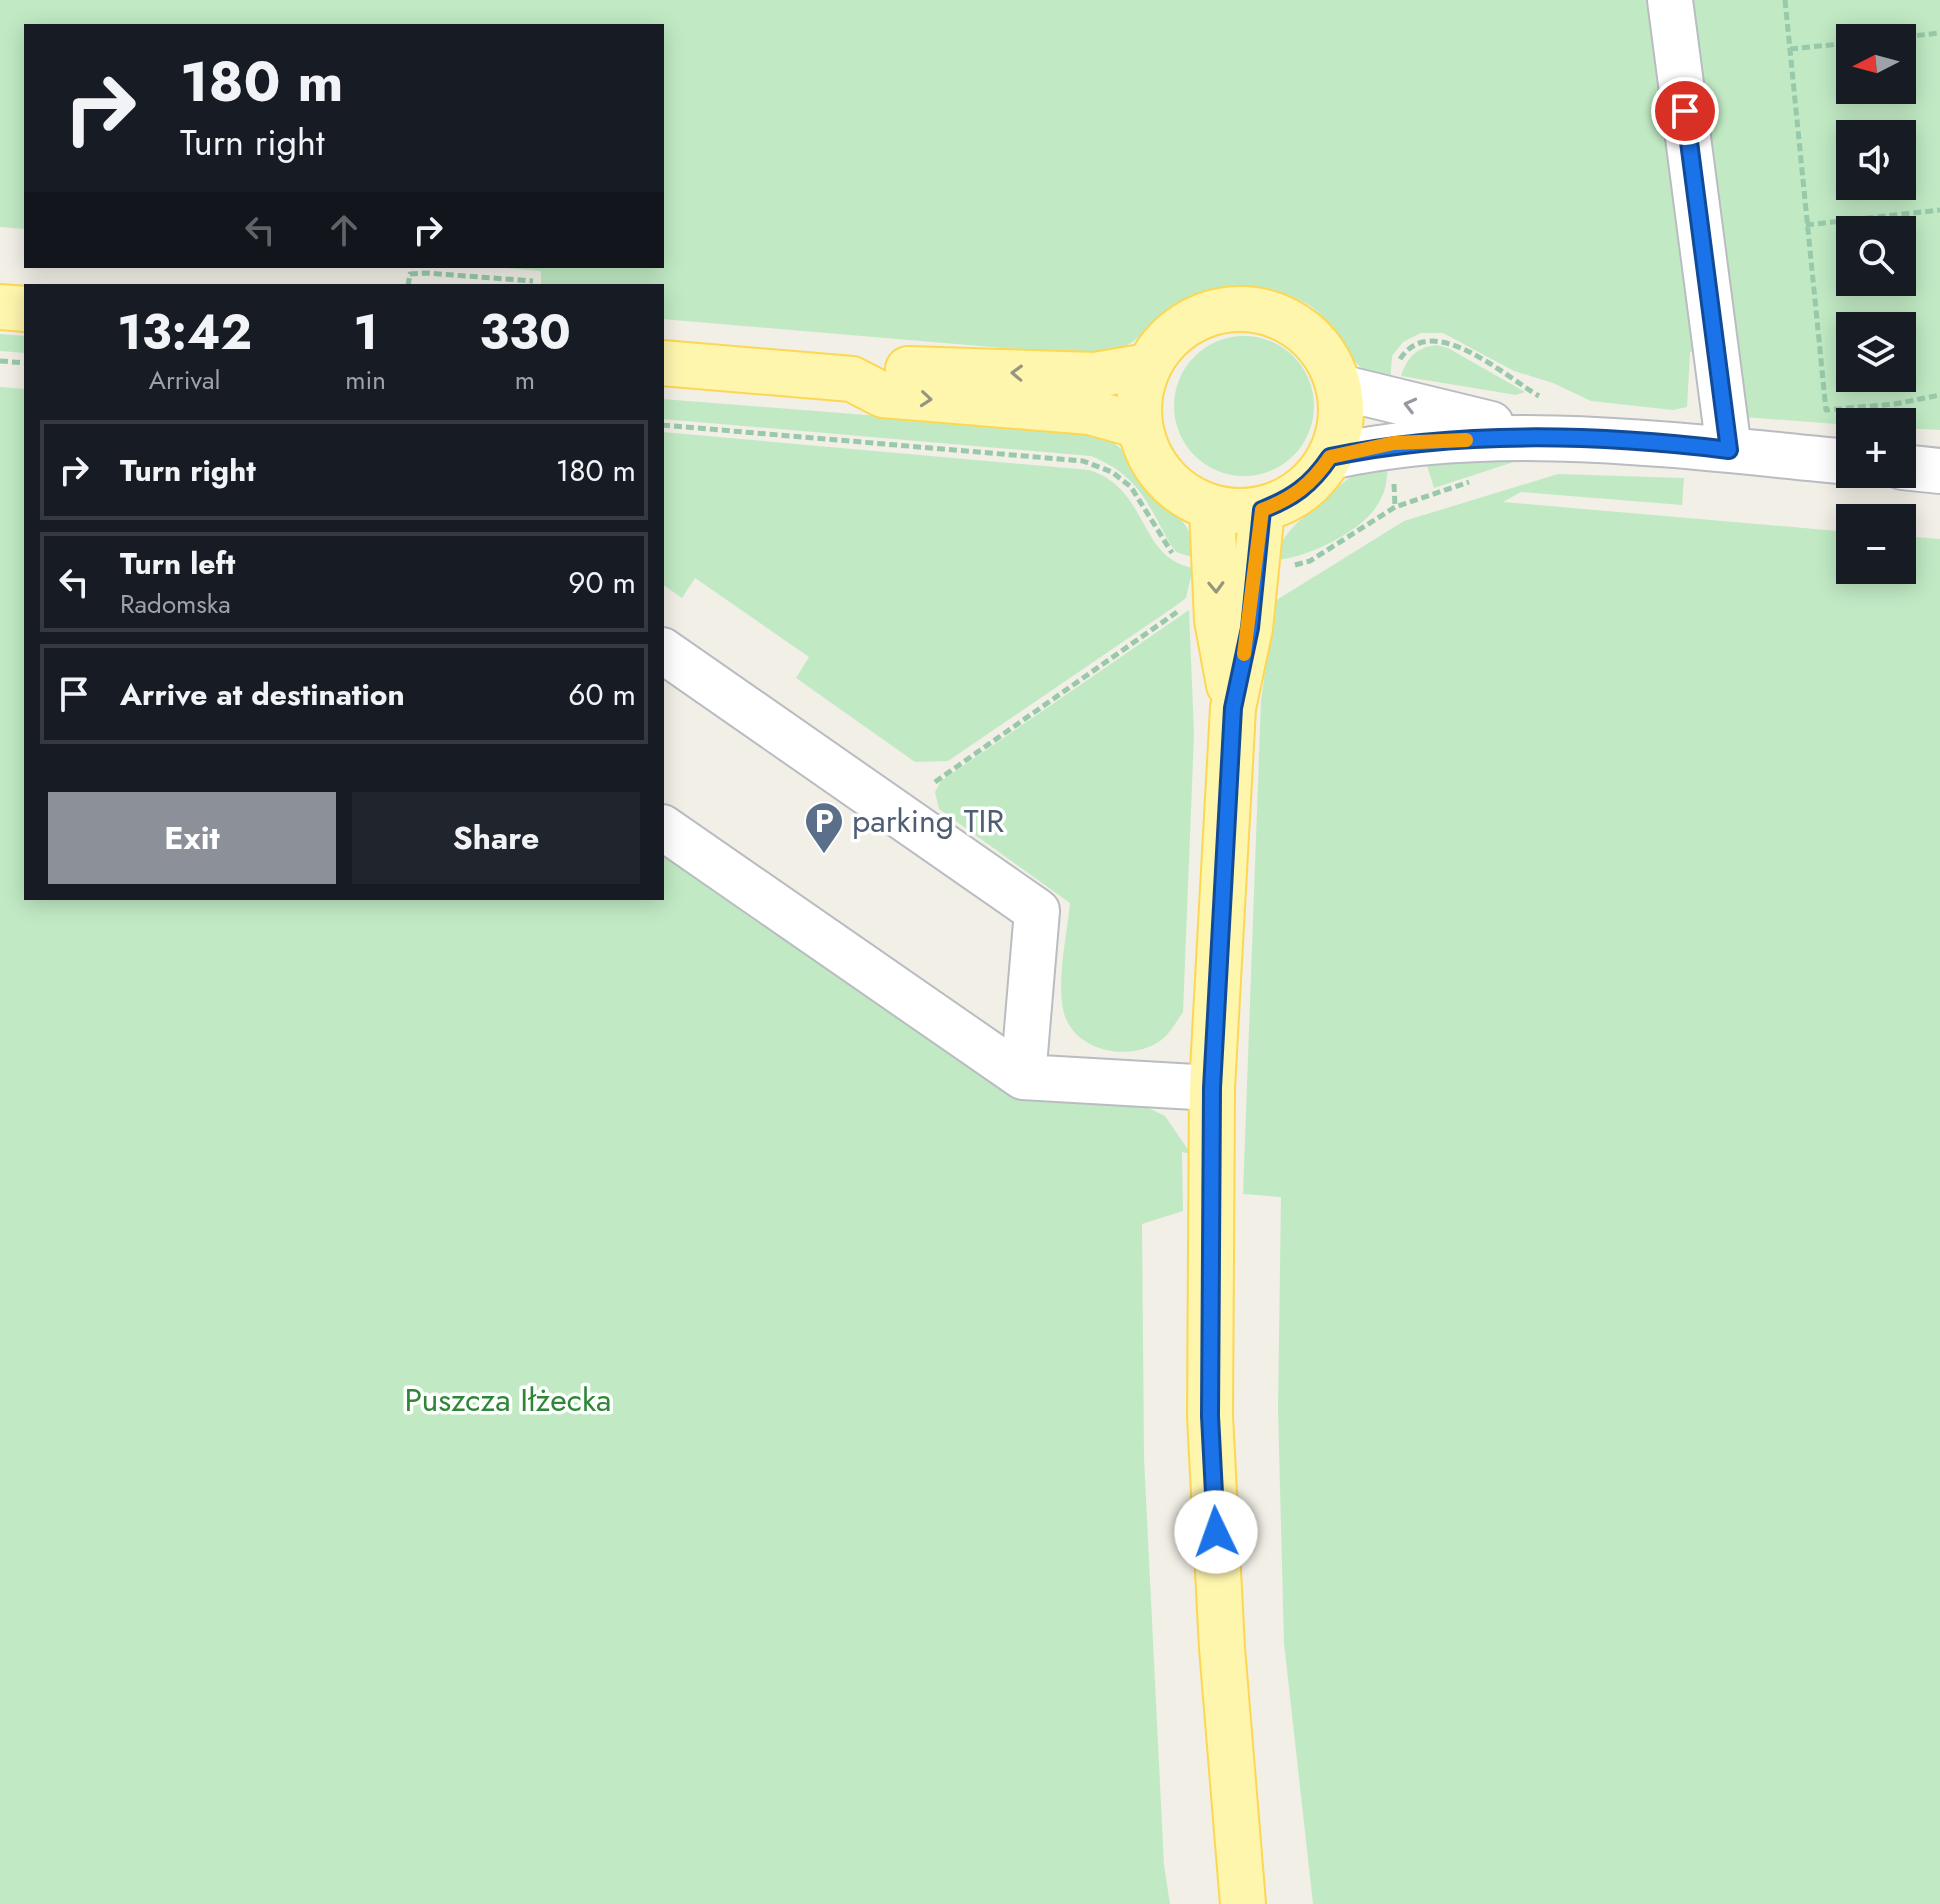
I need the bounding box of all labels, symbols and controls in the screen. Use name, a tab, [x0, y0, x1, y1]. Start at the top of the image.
north arrow	[1836, 24, 1916, 104]
map controls	[1836, 24, 1916, 584]
text: 180 m	[180, 41, 343, 122]
icon: right	[48, 56, 152, 160]
pin	[1651, 77, 1719, 145]
icon: arrive	[1663, 89, 1707, 133]
text: Turn right	[180, 116, 325, 168]
button: sound	[1836, 120, 1916, 200]
icon: left	[238, 208, 282, 252]
icon: ahead	[322, 208, 366, 252]
icon: right	[406, 208, 450, 252]
button: search	[1836, 216, 1916, 296]
text: 13:42	[117, 298, 252, 367]
text: 1	[353, 298, 378, 367]
text: 330	[479, 298, 571, 367]
button: layers	[1836, 312, 1916, 392]
text: Arrival	[149, 361, 220, 399]
text: min	[345, 361, 386, 399]
text: m	[515, 361, 535, 399]
one-way arrow	[1010, 364, 1023, 381]
one-way arrow	[920, 390, 933, 407]
one-way arrow	[1403, 397, 1417, 414]
button: +	[1836, 408, 1916, 488]
icon: right	[52, 448, 96, 492]
text: Turn right	[120, 449, 256, 492]
text: 180 m	[556, 449, 636, 492]
button: −	[1836, 504, 1916, 584]
text: Turn left	[120, 542, 235, 585]
icon: left	[52, 560, 96, 604]
text: 90 m	[568, 561, 636, 604]
one-way arrow	[1208, 581, 1225, 594]
text: Radomska	[120, 585, 231, 623]
icon: arrive	[52, 672, 96, 716]
text: Arrive at destination	[120, 673, 405, 716]
text: 60 m	[568, 673, 636, 716]
button: Exit	[48, 792, 336, 884]
button: Share	[352, 792, 640, 884]
place label: parking TIR	[852, 798, 1004, 844]
parking icon: parking TIR	[803, 800, 845, 855]
park label: Puszcza Iłżecka	[404, 1377, 612, 1423]
position arrow	[1174, 1490, 1258, 1574]

